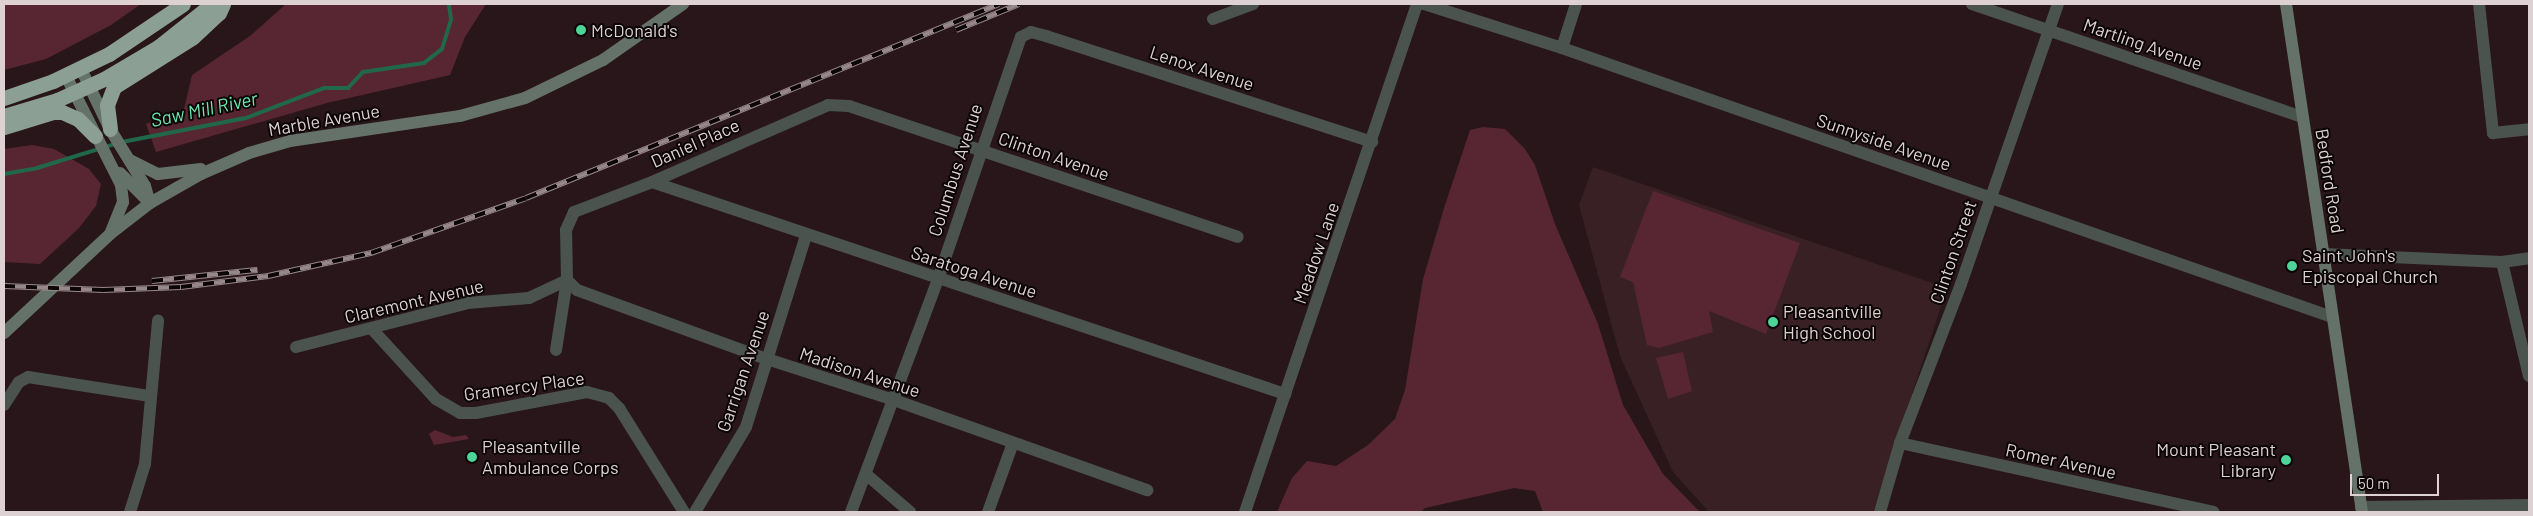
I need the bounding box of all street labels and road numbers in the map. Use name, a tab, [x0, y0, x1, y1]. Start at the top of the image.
street label: Martling Avenue	[2081, 14, 2205, 74]
street label: Lenox Avenue	[1147, 41, 1257, 95]
street label: Marble Avenue	[266, 100, 382, 140]
street label: Columbus Avenue	[923, 101, 987, 239]
street label: Sunnyside Avenue	[1814, 109, 1954, 175]
street label: Daniel Place	[647, 114, 743, 172]
street label: Clinton Avenue	[996, 127, 1112, 185]
street label: Bedford Road	[2311, 127, 2349, 235]
street label: Clinton Street	[1925, 197, 1981, 307]
street label: Meadow Lane	[1289, 199, 1343, 307]
street label: Saratoga Avenue	[908, 241, 1040, 303]
street label: Claremont Avenue	[342, 275, 486, 327]
street label: Garrigan Avenue	[712, 307, 774, 435]
street label: Madison Avenue	[797, 342, 923, 402]
street label: Gramercy Place	[462, 367, 586, 405]
street label: Romer Avenue	[2004, 439, 2118, 483]

